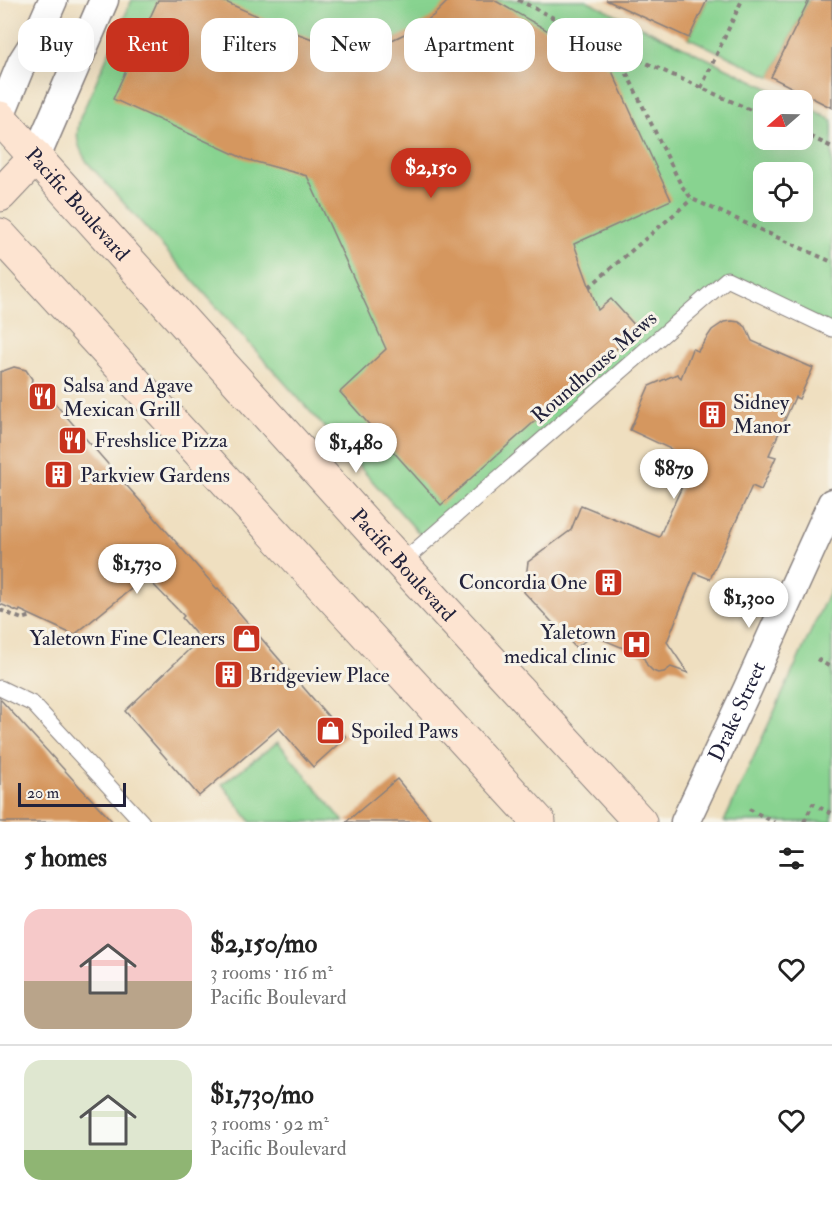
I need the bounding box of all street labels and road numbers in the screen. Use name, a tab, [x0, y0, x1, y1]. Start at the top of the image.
street label: Pacific Boulevard	[19, 142, 136, 267]
street label: Roundhouse Mews	[526, 305, 663, 429]
street label: Pacific Boulevard	[345, 503, 462, 628]
street label: Drake Street	[702, 657, 772, 766]

